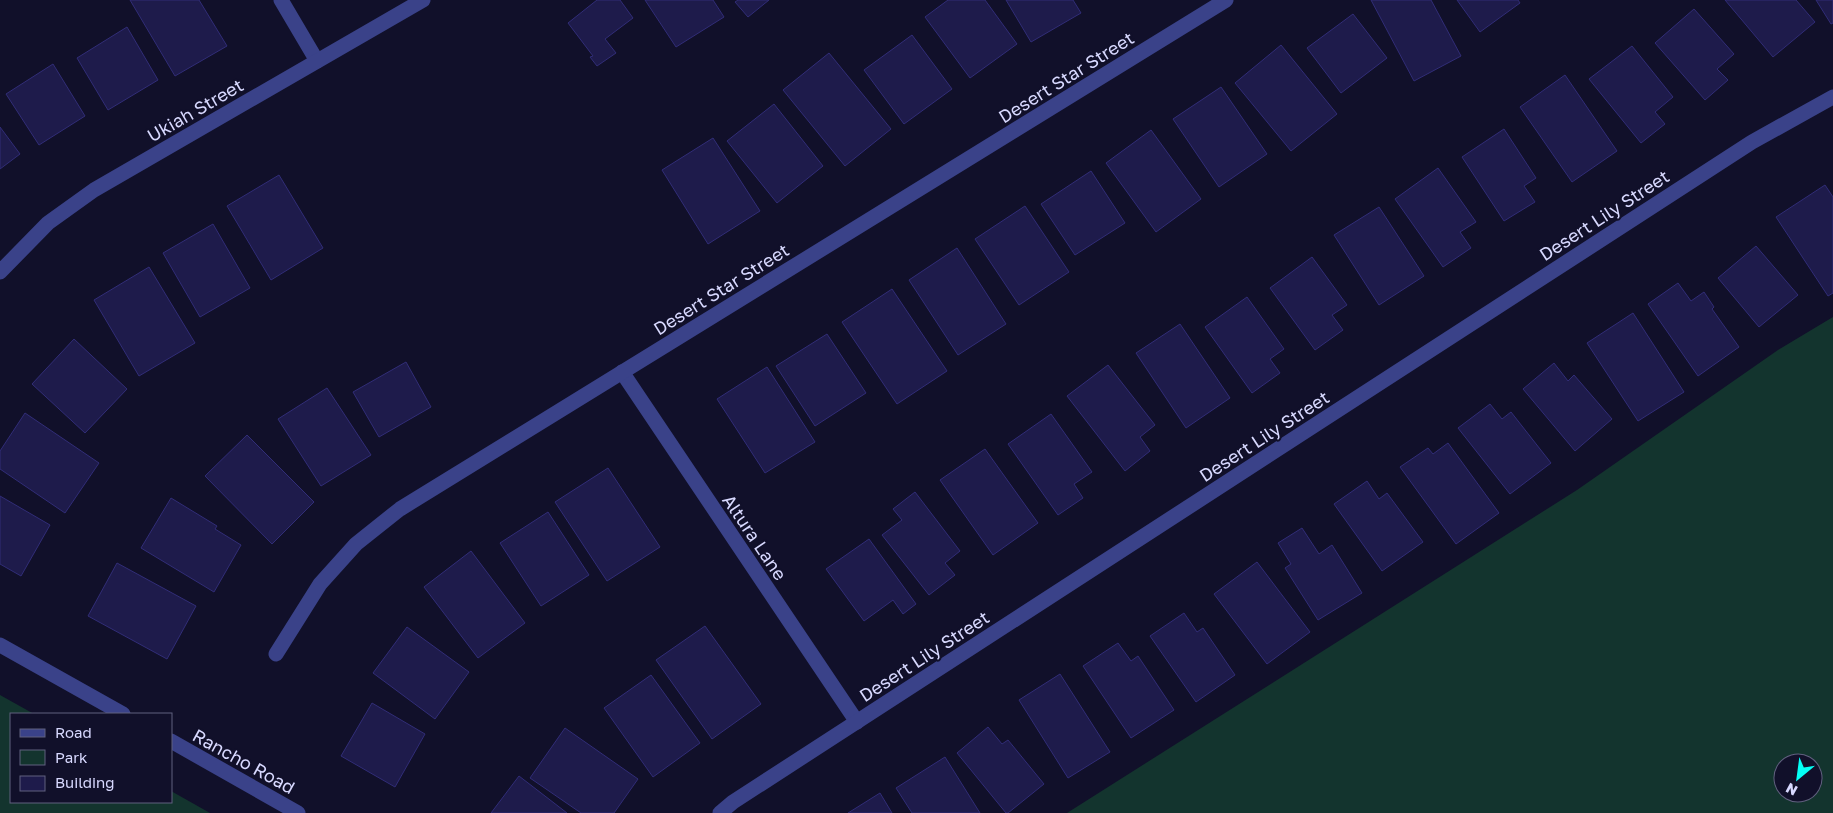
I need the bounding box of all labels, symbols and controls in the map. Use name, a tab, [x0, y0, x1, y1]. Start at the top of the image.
street label: Desert Star Street	[994, 26, 1138, 128]
street label: Ukiah Street	[143, 74, 247, 146]
street label: Desert Lily Street	[1535, 165, 1673, 265]
street label: Desert Star Street	[649, 238, 793, 340]
street label: Desert Lily Street	[1195, 386, 1333, 486]
street label: Altura Lane	[718, 490, 792, 584]
street label: Desert Lily Street	[855, 606, 993, 706]
legend	[10, 713, 172, 803]
text: Road	[55, 723, 92, 741]
street label: Rancho Road	[189, 724, 299, 798]
text: Park	[55, 748, 88, 766]
north arrow	[1773, 753, 1823, 803]
text: Building	[55, 773, 115, 791]
text: N	[1783, 780, 1800, 800]

